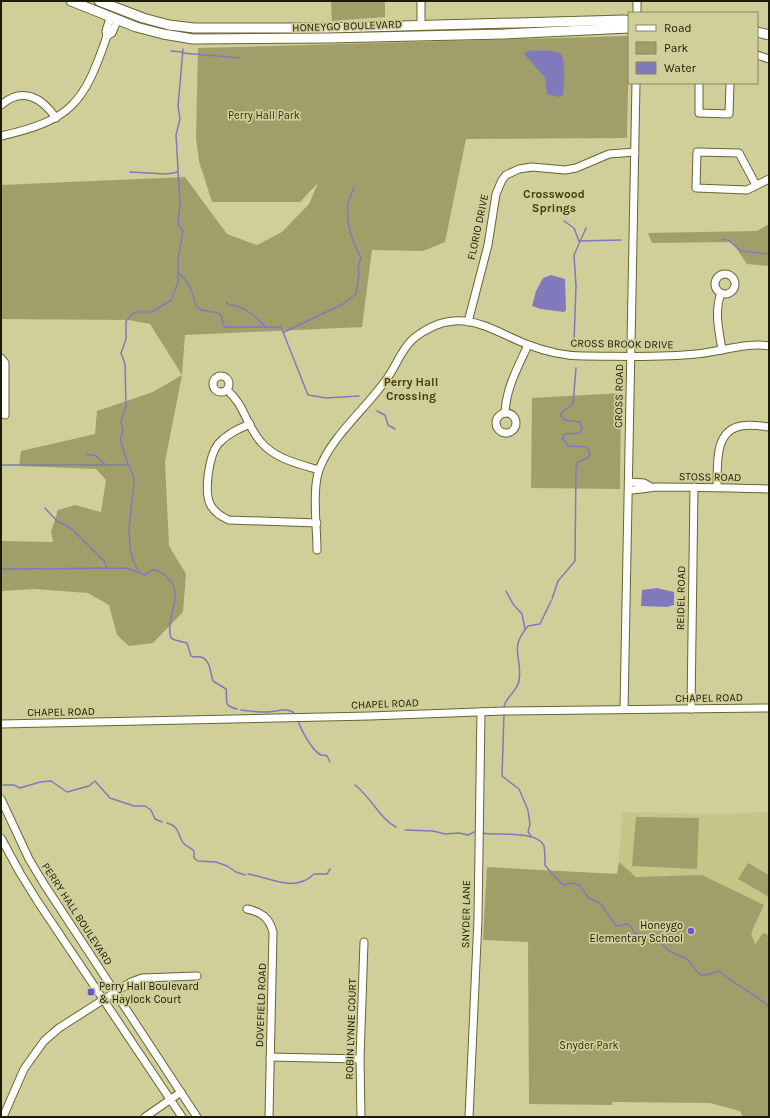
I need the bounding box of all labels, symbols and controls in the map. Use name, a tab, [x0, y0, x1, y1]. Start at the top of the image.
legend	[628, 12, 758, 84]
street label: HONEYGO BOULEVARD	[292, 18, 402, 34]
text: Road	[664, 21, 692, 35]
text: Park	[664, 41, 689, 55]
text: Water	[664, 61, 697, 75]
park label: Perry Hall Park	[228, 109, 300, 122]
district label: Crosswood Springs	[523, 187, 585, 215]
street label: FLORIO DRIVE	[465, 193, 491, 261]
street label: CROSS BROOK DRIVE	[570, 337, 674, 351]
street label: CROSS ROAD	[612, 364, 626, 428]
district label: Perry Hall Crossing	[384, 375, 438, 403]
street label: STOSS ROAD	[679, 470, 741, 484]
street label: REIDEL ROAD	[674, 566, 688, 630]
street label: CHAPEL ROAD	[675, 691, 743, 705]
street label: CHAPEL ROAD	[351, 696, 419, 712]
street label: CHAPEL ROAD	[27, 705, 95, 719]
street label: PERRY HALL BOULEVARD	[39, 860, 115, 968]
street label: SNYDER LANE	[459, 880, 473, 948]
place label: Honeygo Elementary School	[590, 919, 683, 945]
marker: Honeygo Elementary School	[686, 926, 696, 936]
street label: DOVEFIELD ROAD	[253, 963, 269, 1047]
street label: ROBIN LYNNE COURT	[343, 978, 359, 1080]
place label: Perry Hall Boulevard & Haylock Court	[99, 980, 199, 1006]
marker: Perry Hall Boulevard & Haylock Court	[86, 987, 96, 997]
park label: Snyder Park	[559, 1039, 619, 1052]

